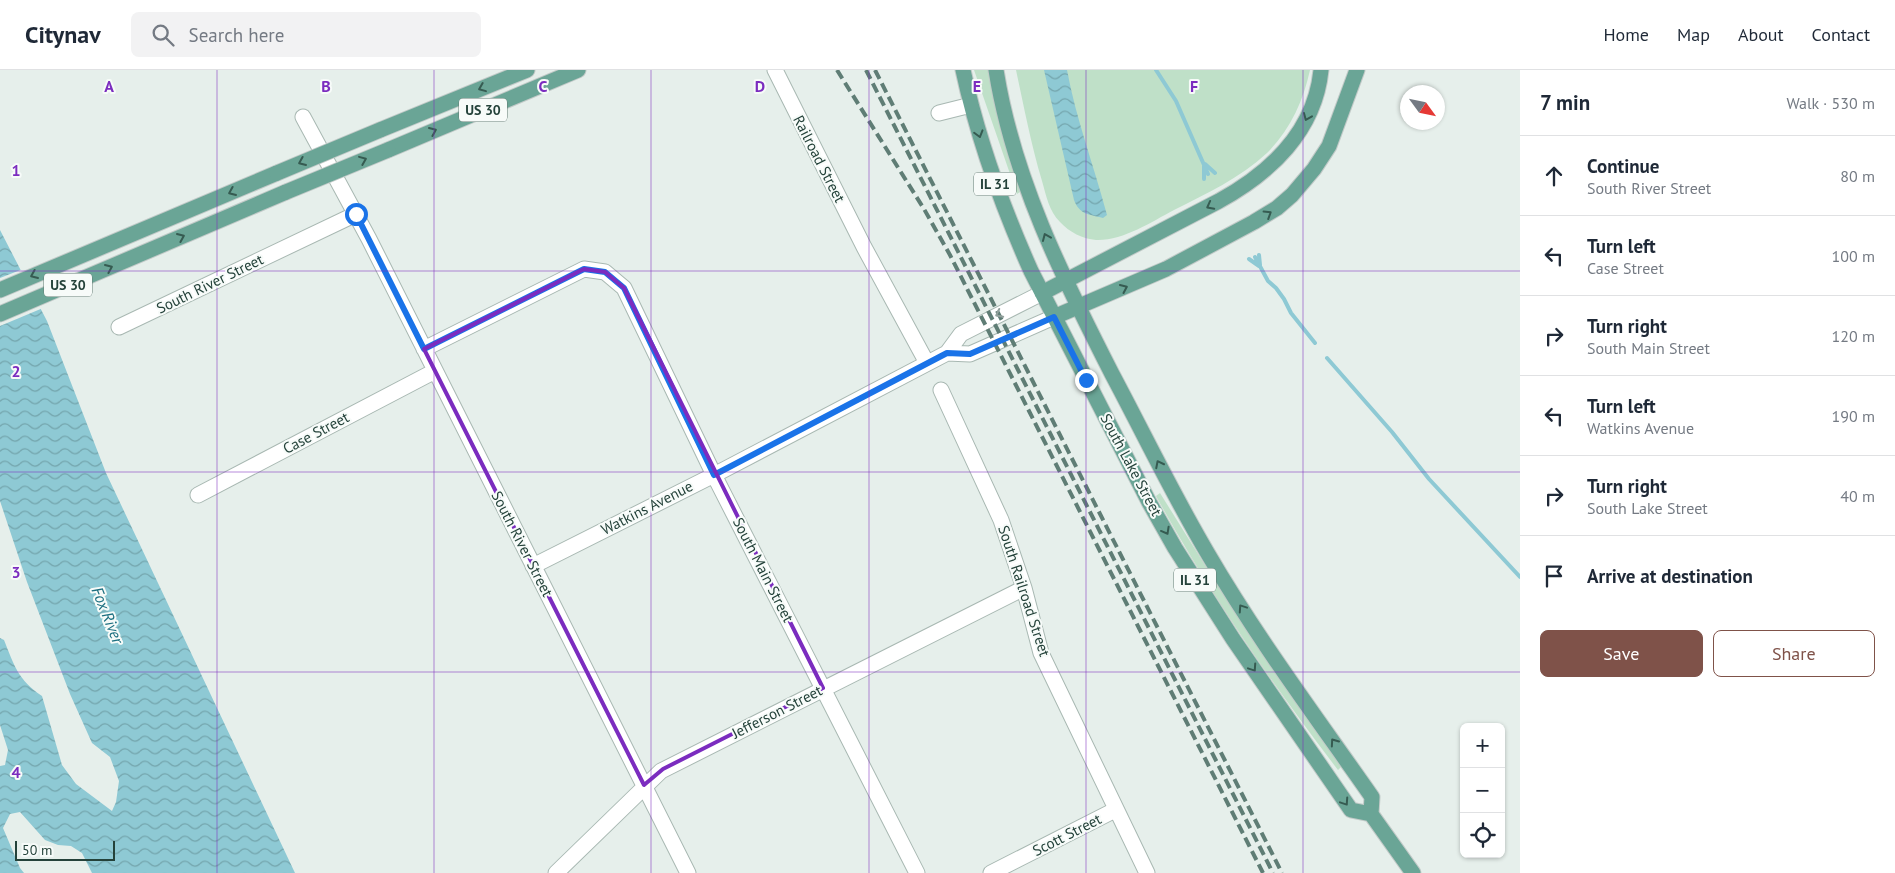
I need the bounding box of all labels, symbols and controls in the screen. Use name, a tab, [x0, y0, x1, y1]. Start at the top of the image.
search box	[131, 12, 481, 57]
text: Citynav	[25, 19, 101, 50]
icon: search	[149, 21, 177, 49]
text: Search here	[189, 23, 284, 47]
text: Home	[1603, 23, 1649, 46]
text: Map	[1677, 23, 1710, 46]
text: About	[1738, 23, 1784, 46]
text: Contact	[1812, 23, 1870, 46]
text: A	[104, 76, 114, 96]
text: B	[321, 76, 331, 96]
text: C	[539, 76, 548, 96]
text: D	[755, 76, 765, 96]
text: E	[973, 76, 981, 96]
text: F	[1190, 76, 1198, 96]
one-way arrow	[478, 82, 487, 92]
north arrow	[1400, 85, 1445, 130]
text: 7 min	[1540, 89, 1590, 116]
text: Walk · 530 m	[1786, 93, 1875, 113]
road number: US 30	[459, 98, 507, 122]
street label: Railroad Street	[789, 112, 850, 206]
one-way arrow	[1303, 112, 1314, 121]
one-way arrow	[428, 127, 436, 137]
one-way arrow	[973, 130, 983, 138]
text: Continue	[1587, 154, 1659, 178]
one-way arrow	[298, 156, 307, 166]
one-way arrow	[359, 156, 367, 166]
text: 1	[11, 160, 21, 180]
icon: ahead	[1540, 162, 1568, 190]
text: 80 m	[1840, 166, 1875, 186]
road number: IL 31	[974, 172, 1016, 196]
text: South River Street	[1587, 178, 1711, 198]
one-way arrow	[228, 185, 237, 196]
one-way arrow	[1206, 200, 1215, 210]
route start	[345, 203, 368, 226]
one-way arrow	[1263, 210, 1272, 220]
one-way arrow	[176, 233, 185, 243]
one-way arrow	[1041, 233, 1052, 242]
text: Turn left	[1587, 234, 1656, 258]
icon: left	[1540, 242, 1568, 270]
text: 100 m	[1832, 246, 1875, 266]
street label: South River Street	[153, 249, 266, 318]
text: Case Street	[1587, 258, 1664, 278]
one-way arrow	[105, 263, 113, 273]
one-way arrow	[30, 269, 39, 280]
road number: US 30	[44, 274, 92, 296]
one-way arrow	[1119, 283, 1128, 294]
one-way arrow	[995, 308, 1004, 318]
text: Turn right	[1587, 314, 1667, 338]
icon: right	[1540, 322, 1568, 350]
text: 120 m	[1832, 326, 1875, 346]
text: South Main Street	[1587, 338, 1710, 358]
text: 2	[11, 361, 21, 381]
route end	[1075, 369, 1098, 392]
text: Turn left	[1587, 394, 1656, 418]
icon: left	[1540, 402, 1568, 430]
text: 190 m	[1832, 406, 1875, 426]
street label: Case Street	[280, 407, 352, 458]
street label: South Lake Street	[1096, 410, 1166, 519]
text: Watkins Avenue	[1587, 418, 1694, 438]
one-way arrow	[1155, 460, 1165, 469]
text: Turn right	[1587, 474, 1667, 498]
street label: Watkins Avenue	[598, 476, 696, 539]
icon: right	[1540, 482, 1568, 510]
text: 40 m	[1840, 486, 1875, 506]
street label: South River Street	[488, 488, 557, 600]
text: South Lake Street	[1587, 498, 1708, 518]
street label: South Main Street	[729, 514, 798, 625]
street label: South Railroad Street	[994, 523, 1055, 659]
one-way arrow	[1159, 526, 1169, 535]
text: 3	[11, 562, 21, 582]
icon: arrive	[1540, 562, 1568, 590]
text: Arrive at destination	[1587, 564, 1753, 588]
road number: IL 31	[1174, 568, 1216, 592]
water label: Fox River	[88, 584, 129, 648]
one-way arrow	[1239, 604, 1248, 614]
button: Save	[1540, 630, 1703, 677]
button: Share	[1713, 630, 1875, 677]
one-way arrow	[1247, 662, 1256, 672]
street label: Jefferson Street	[727, 681, 825, 743]
map controls	[1460, 723, 1505, 858]
button: +	[1460, 723, 1505, 768]
one-way arrow	[1331, 738, 1340, 748]
text: 4	[11, 762, 21, 782]
button: −	[1460, 768, 1505, 813]
one-way arrow	[1339, 796, 1348, 805]
street label: Scott Street	[1029, 809, 1104, 860]
button: locate	[1460, 813, 1505, 858]
scale bar	[15, 838, 115, 861]
text: 50 m	[22, 841, 52, 859]

